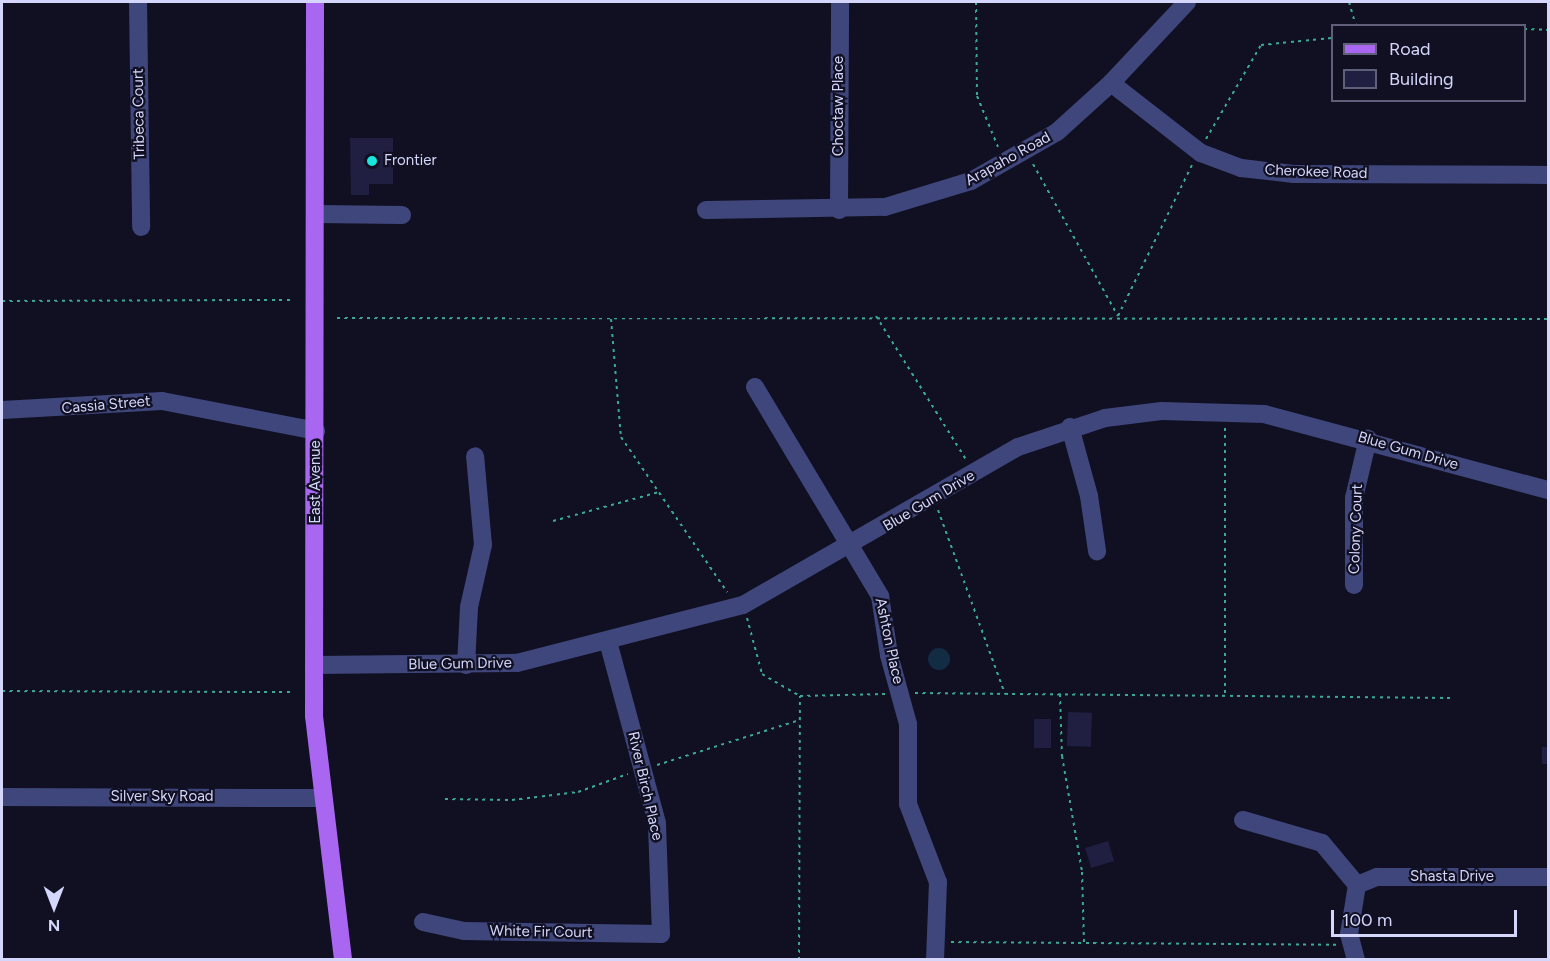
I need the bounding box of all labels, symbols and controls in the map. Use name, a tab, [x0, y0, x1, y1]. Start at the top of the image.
legend	[1331, 24, 1526, 102]
text: Road	[1389, 38, 1430, 60]
street label: Choctaw Place	[830, 56, 848, 156]
street label: Tribeca Court	[129, 68, 149, 160]
text: Building	[1389, 68, 1454, 90]
street label: Arapaho Road	[962, 128, 1054, 190]
place label: Frontier	[384, 152, 437, 170]
marker: Frontier	[365, 154, 379, 168]
street label: Cherokee Road	[1264, 161, 1368, 183]
street label: Cassia Street	[61, 392, 151, 418]
street label: Blue Gum Drive	[1356, 428, 1460, 474]
street label: East Avenue	[307, 440, 325, 524]
street label: Blue Gum Drive	[880, 467, 978, 535]
street label: Colony Court	[1345, 484, 1367, 574]
street label: Ashton Place	[871, 596, 907, 686]
street label: Blue Gum Drive	[408, 654, 512, 674]
street label: River Birch Place	[624, 730, 666, 842]
street label: Silver Sky Road	[110, 788, 214, 806]
street label: Shasta Drive	[1410, 868, 1494, 886]
north arrow	[24, 877, 84, 937]
scale bar	[1334, 898, 1520, 936]
text: 100 m	[1342, 909, 1392, 931]
text: N	[48, 916, 60, 935]
street label: White Fir Court	[489, 922, 593, 942]

